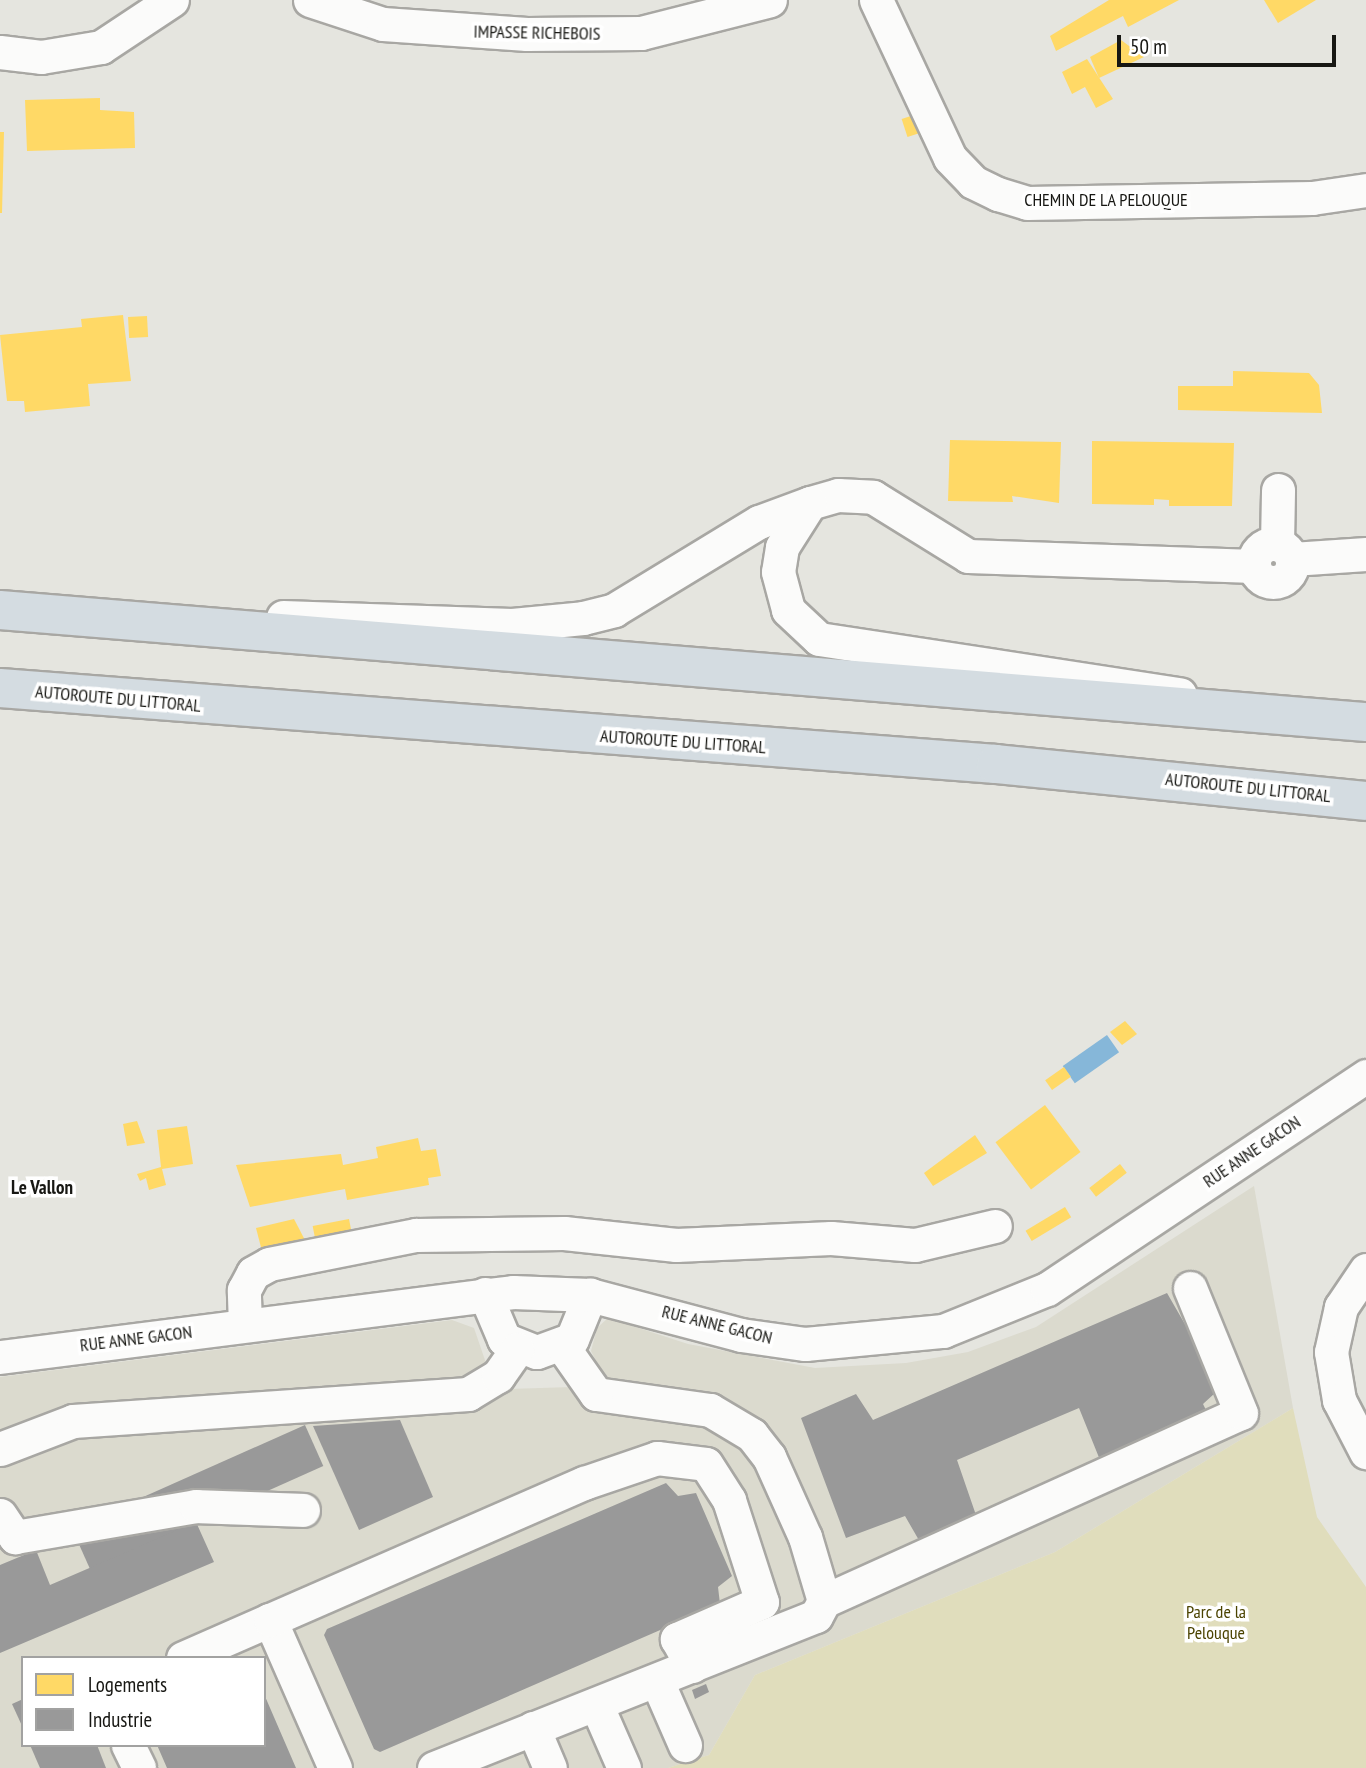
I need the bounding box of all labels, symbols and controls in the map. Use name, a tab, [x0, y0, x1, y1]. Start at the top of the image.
street label: IMPASSE RICHEBOIS	[473, 21, 601, 45]
scale bar	[1121, 21, 1340, 65]
text: 50 m	[1130, 33, 1167, 60]
street label: CHEMIN DE LA PELOUQUE	[1024, 189, 1188, 211]
street label: AUTOROUTE DU LITTORAL	[34, 681, 202, 717]
street label: AUTOROUTE DU LITTORAL	[599, 725, 767, 759]
street label: AUTOROUTE DU LITTORAL	[1164, 769, 1332, 807]
street label: RUE ANNE GACON	[1199, 1111, 1305, 1193]
district label: Le Vallon	[11, 1177, 73, 1199]
street label: RUE ANNE GACON	[659, 1301, 775, 1349]
street label: RUE ANNE GACON	[78, 1321, 194, 1357]
park label: Parc de la Pelouque	[1186, 1602, 1246, 1644]
legend	[21, 1656, 266, 1747]
text: Logements	[88, 1671, 167, 1698]
text: Industrie	[88, 1706, 152, 1733]

